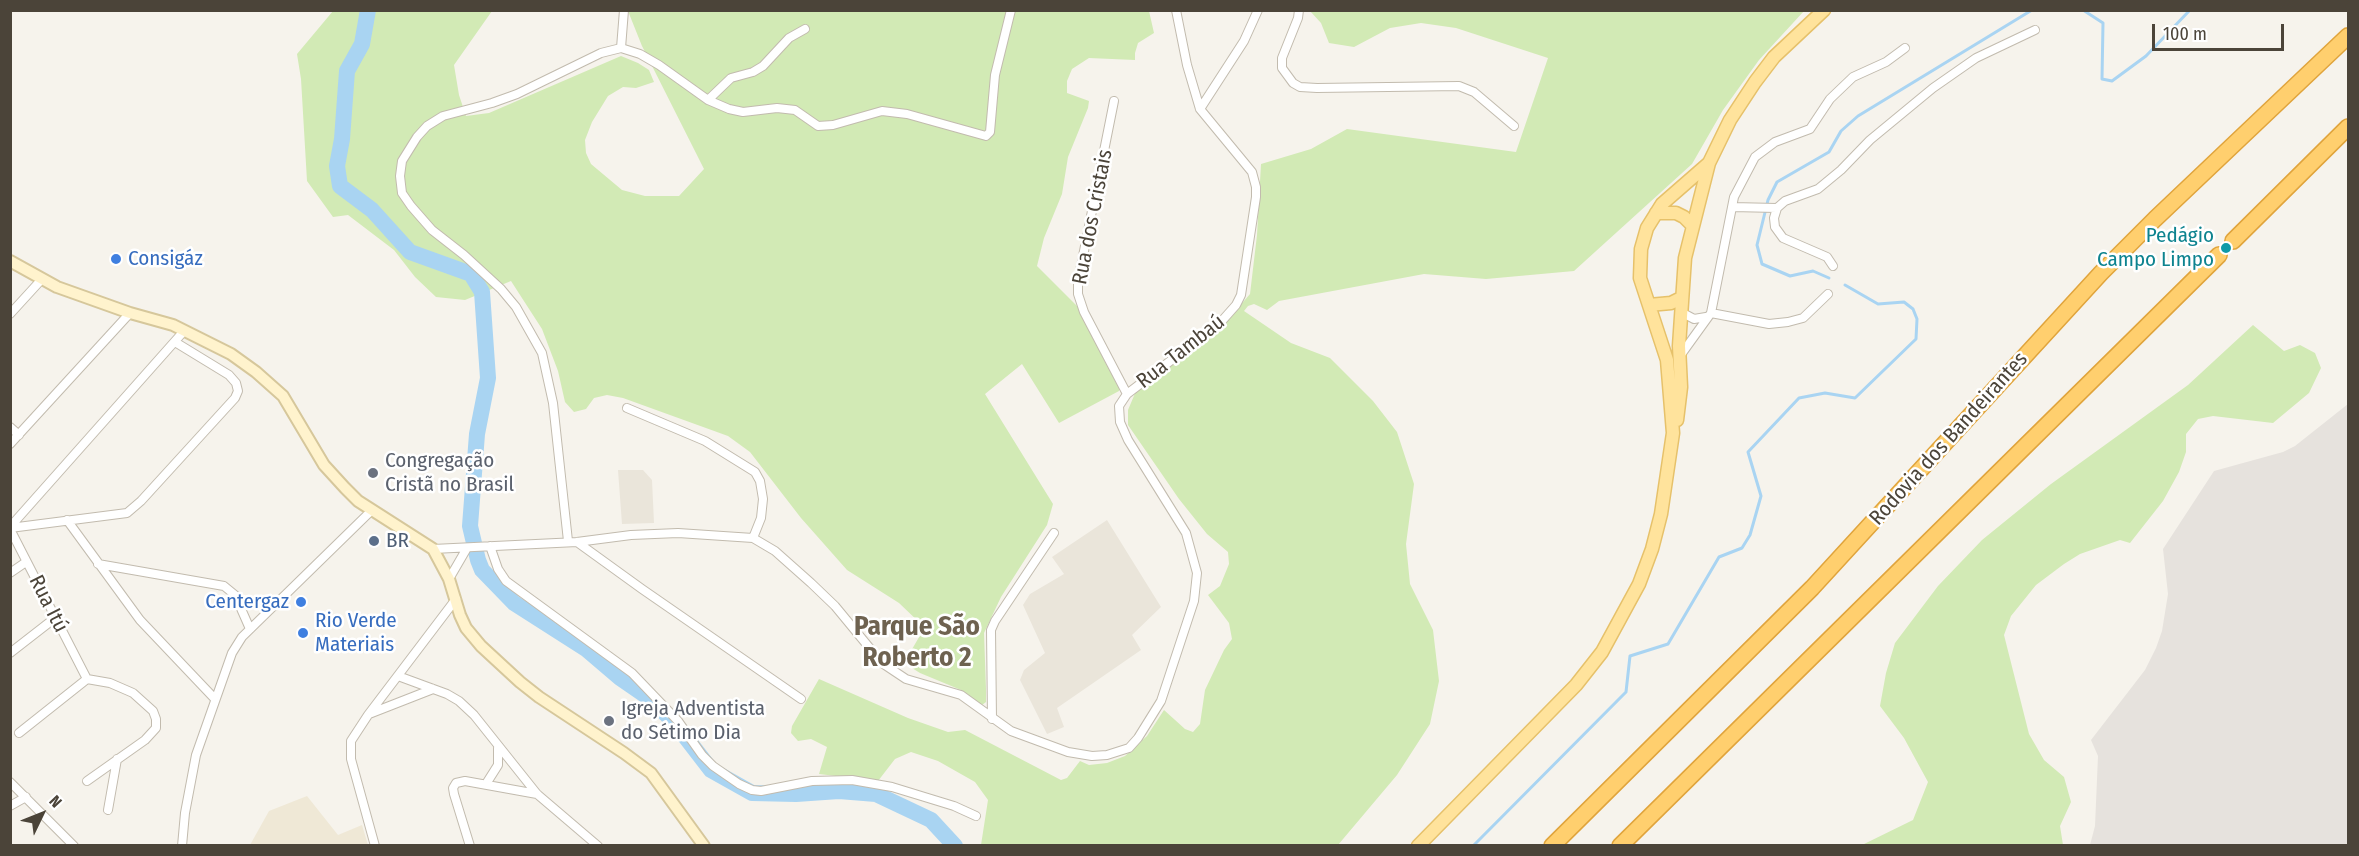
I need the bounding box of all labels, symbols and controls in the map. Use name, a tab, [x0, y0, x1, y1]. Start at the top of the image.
scale bar	[2155, 12, 2287, 50]
text: 100 m	[2163, 23, 2207, 45]
street label: Rua dos Cristais	[1068, 147, 1118, 287]
place label: Pedágio Campo Limpo	[2097, 223, 2214, 273]
marker: Pedágio Campo Limpo	[2219, 241, 2233, 255]
place label: Consigáz	[128, 246, 203, 272]
marker: Consigáz	[109, 252, 123, 266]
street label: Rua Tambaú	[1132, 310, 1230, 394]
street label: Rodovia dos Bandeirantes	[1865, 347, 2033, 531]
place label: Congregação Cristã no Brasil	[385, 448, 514, 498]
marker: Congregação Cristã no Brasil	[366, 466, 380, 480]
place label: BR	[386, 528, 409, 554]
marker: BR	[367, 534, 381, 548]
street label: Rua Itú	[23, 571, 73, 637]
place label: Centergaz	[205, 589, 289, 615]
marker: Centergaz	[294, 595, 308, 609]
place label: Rio Verde Materiais	[315, 608, 397, 658]
district label: Parque São Roberto 2	[854, 611, 980, 674]
marker: Rio Verde Materiais	[296, 626, 310, 640]
place label: Igreja Adventista do Sétimo Dia	[621, 696, 765, 746]
marker: Igreja Adventista do Sétimo Dia	[602, 714, 616, 728]
north arrow	[12, 784, 72, 844]
text: N	[45, 791, 66, 811]

